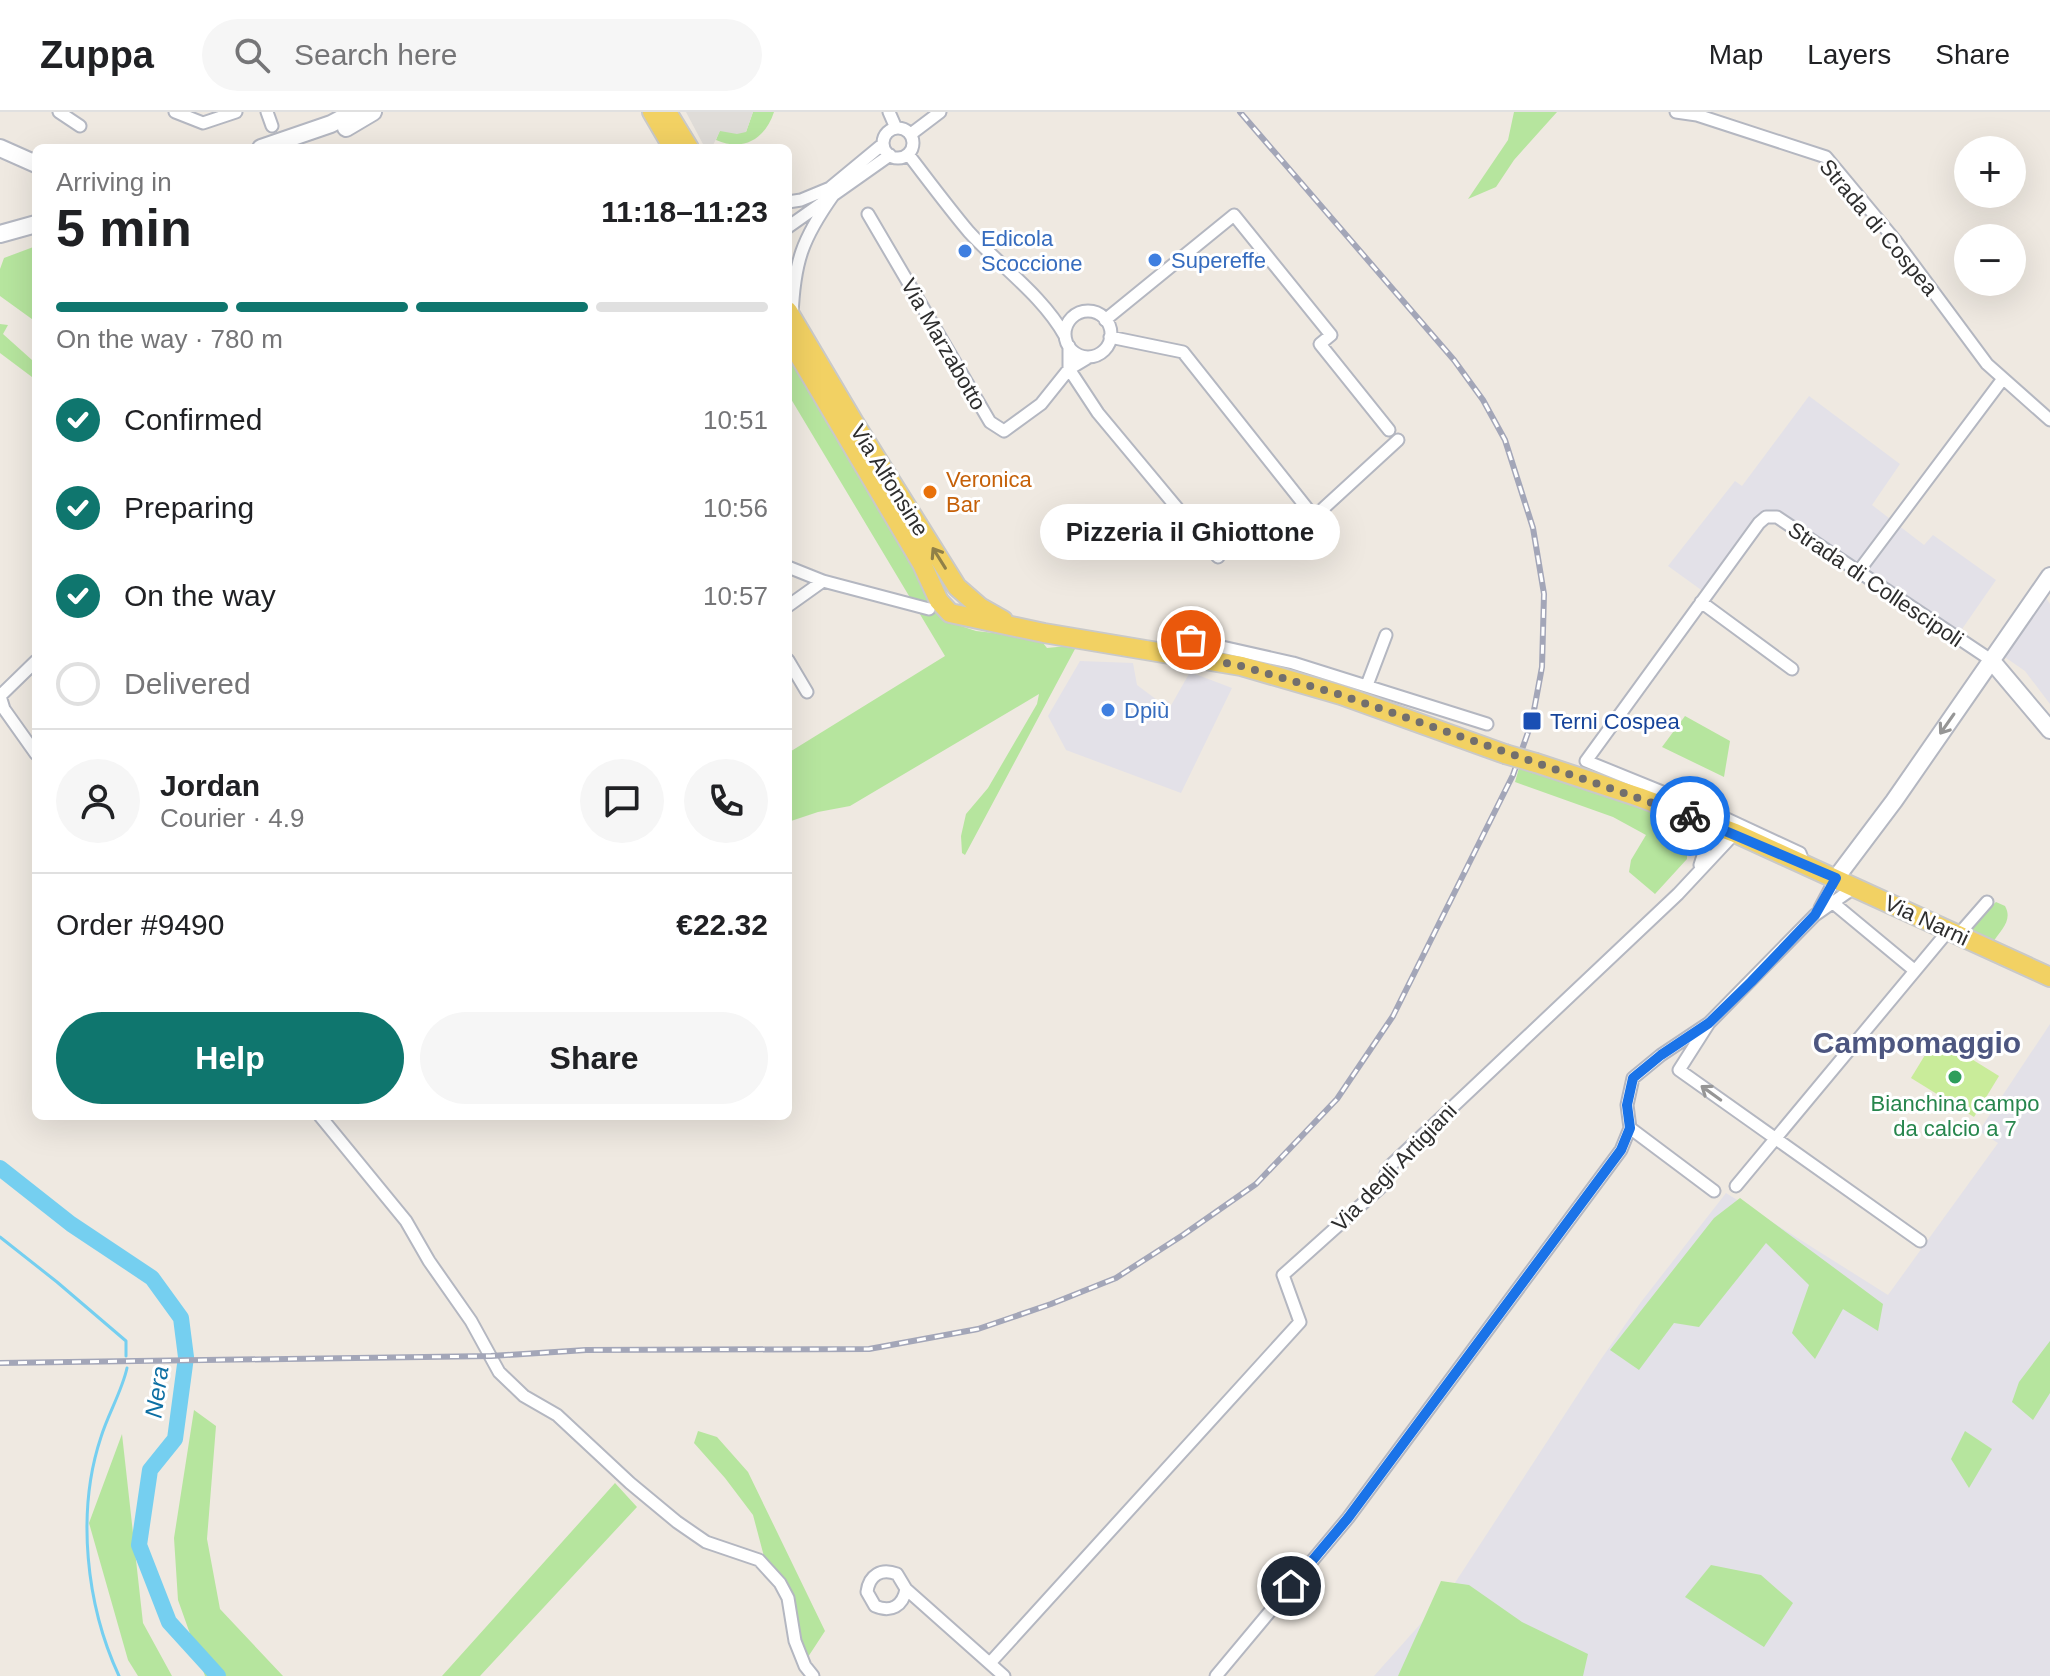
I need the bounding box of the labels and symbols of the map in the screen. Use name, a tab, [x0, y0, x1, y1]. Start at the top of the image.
street label: Strada di Cospea	[1814, 154, 1943, 301]
place label: Edicola Scoccione	[981, 226, 1083, 276]
marker: Edicola Scoccione	[956, 242, 974, 260]
place label: Supereffe	[1171, 248, 1266, 273]
marker: Supereffe	[1146, 251, 1164, 269]
street label: Via Marzabotto	[896, 274, 991, 414]
street label: Via Alfonsine	[845, 420, 934, 541]
place label: Veronica Bar	[946, 467, 1032, 517]
marker: Veronica Bar	[921, 483, 939, 501]
callout: Pizzeria il Ghiottone	[1041, 504, 1341, 560]
street label: Strada di Collescipoli	[1784, 517, 1968, 652]
one-way arrow	[930, 547, 946, 570]
pin	[1157, 606, 1225, 674]
place label: Dpiù	[1124, 698, 1169, 723]
marker: Dpiù	[1099, 701, 1117, 719]
place label: Terni Cospea	[1550, 709, 1680, 734]
marker: Terni Cospea	[1521, 710, 1543, 732]
one-way arrow	[1939, 713, 1955, 735]
courier	[1650, 776, 1730, 856]
street label: Via Narni	[1881, 890, 1973, 951]
district label: Campomaggio	[1813, 1026, 2021, 1059]
marker: Bianchina campo da calcio a 7	[1946, 1068, 1964, 1086]
one-way arrow	[1701, 1085, 1723, 1102]
place label: Bianchina campo da calcio a 7	[1871, 1091, 2039, 1141]
street label: Via degli Artigiani	[1327, 1098, 1462, 1237]
water label: Nera	[140, 1364, 173, 1420]
pin	[1257, 1552, 1325, 1620]

